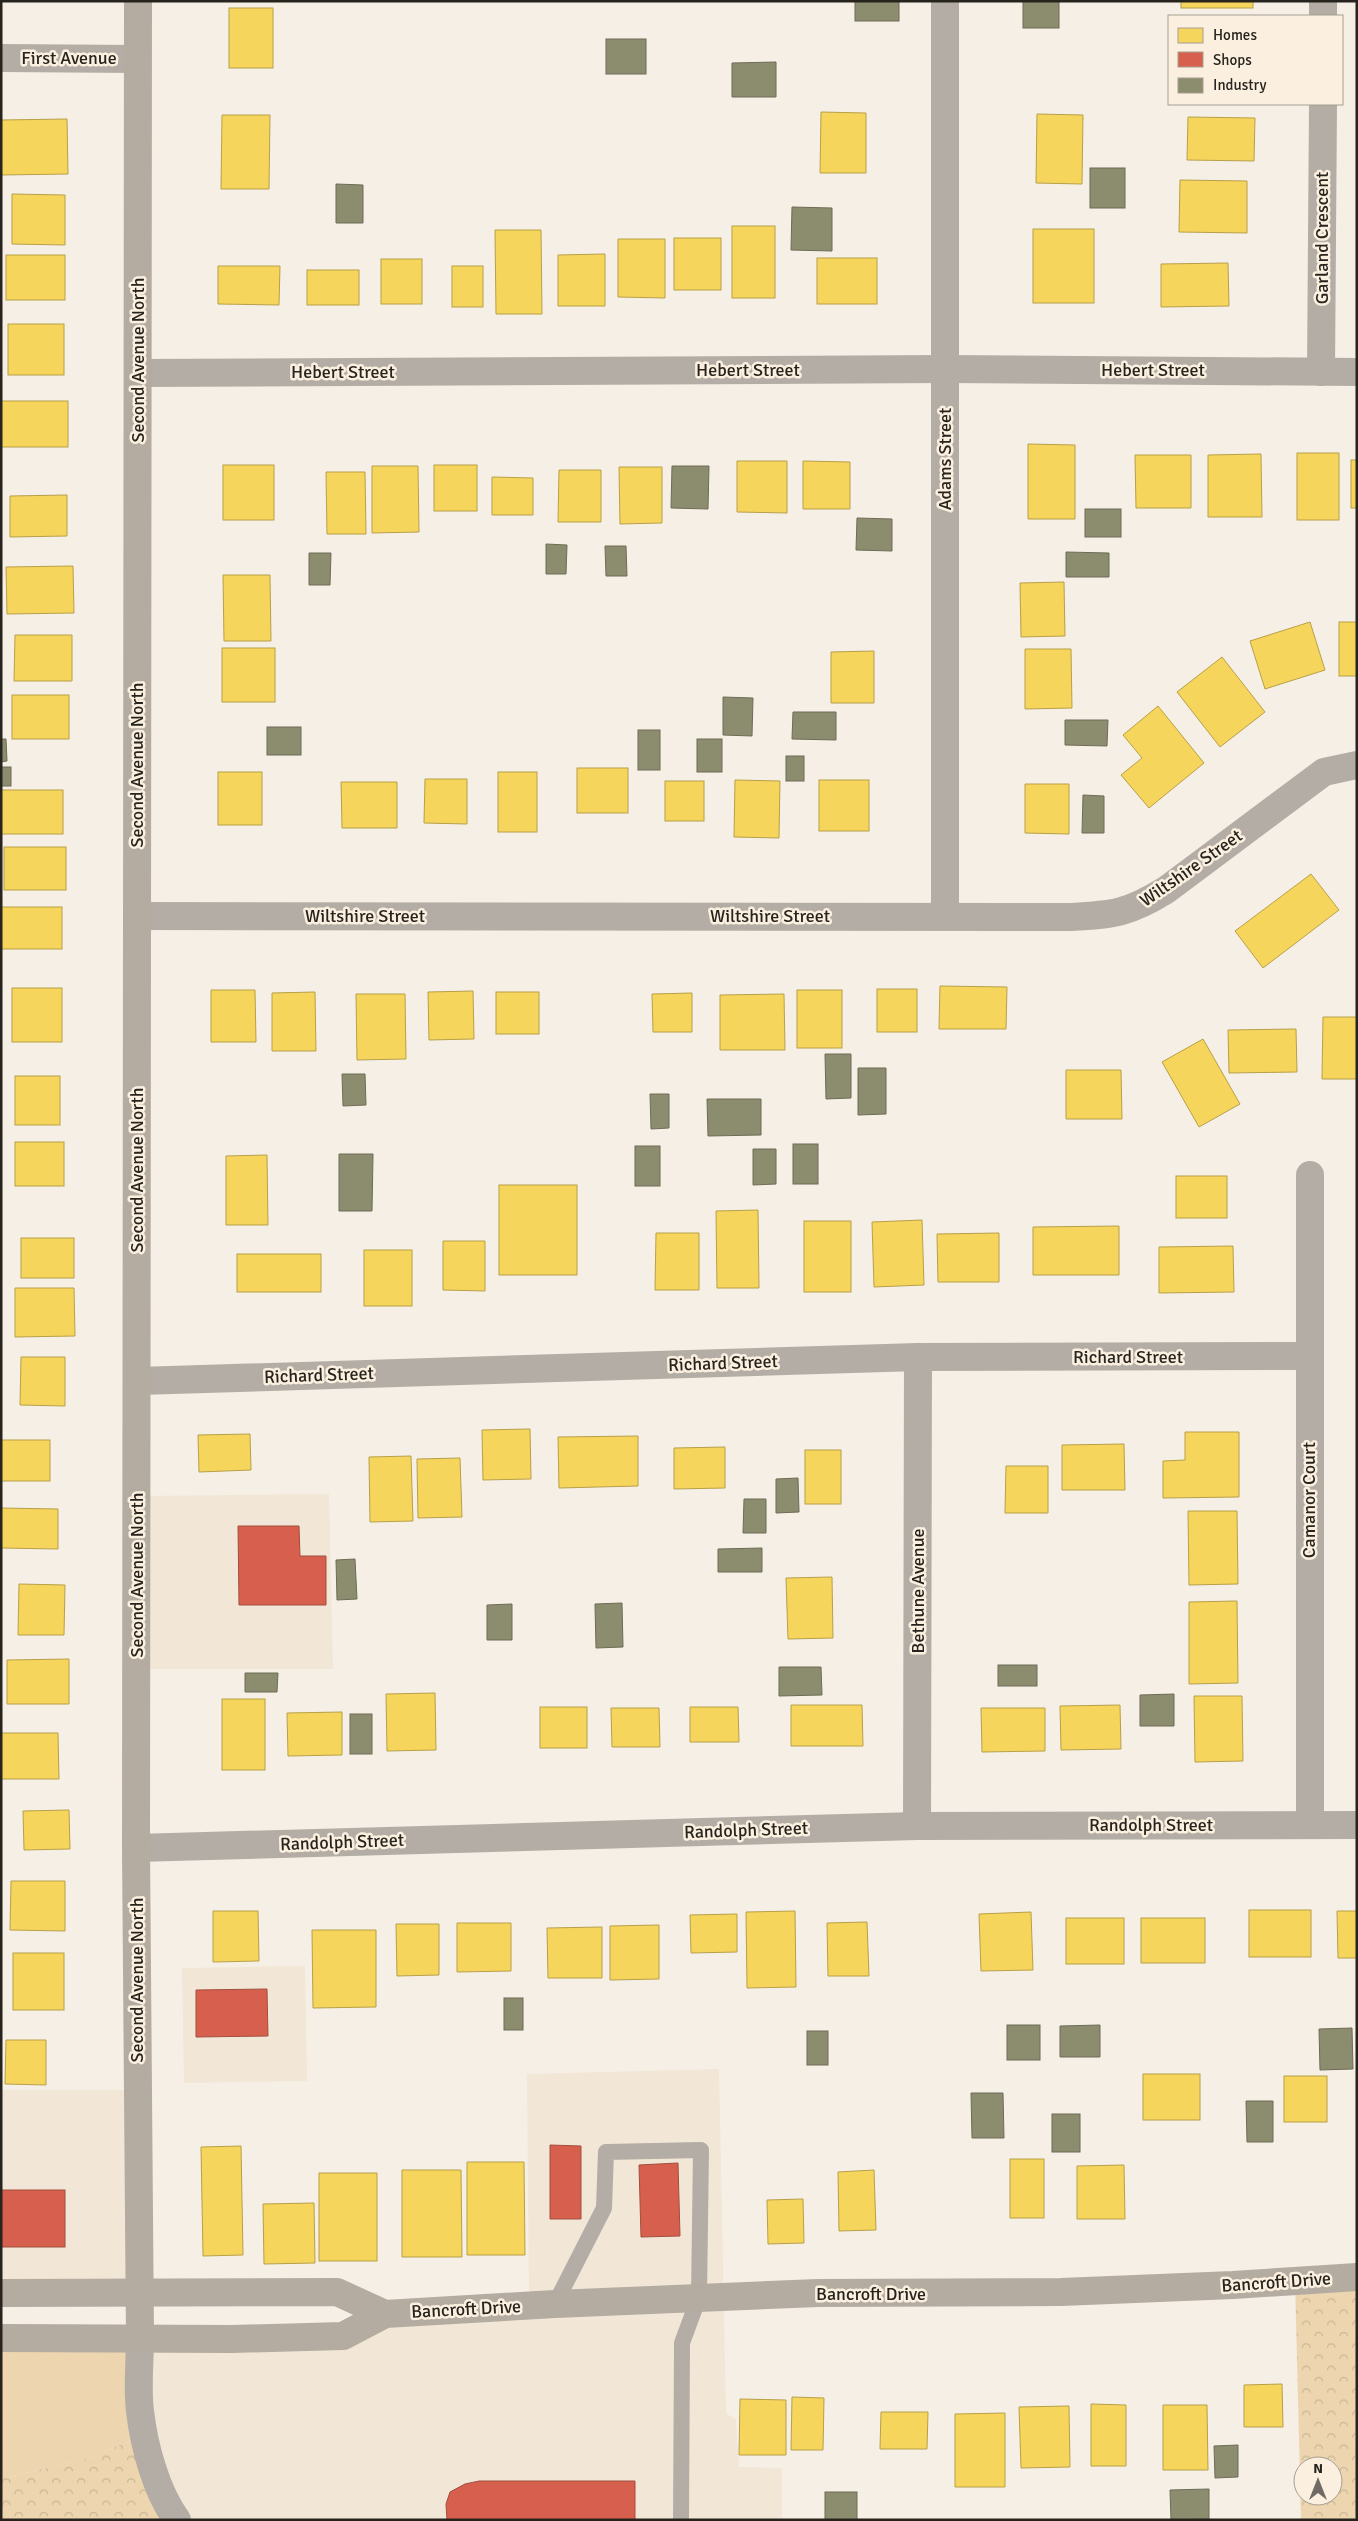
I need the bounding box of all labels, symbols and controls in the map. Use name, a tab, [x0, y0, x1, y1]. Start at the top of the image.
legend	[1168, 15, 1343, 105]
text: Homes	[1213, 26, 1257, 44]
street label: First Avenue	[21, 47, 117, 69]
text: Shops	[1213, 51, 1252, 69]
text: Industry	[1213, 76, 1266, 94]
street label: Garland Crescent	[1311, 172, 1333, 304]
street label: Second Avenue North	[127, 277, 149, 443]
street label: Hebert Street	[696, 359, 800, 381]
street label: Hebert Street	[1101, 359, 1205, 381]
street label: Hebert Street	[291, 361, 395, 383]
street label: Adams Street	[934, 408, 956, 510]
street label: Second Avenue North	[126, 682, 148, 848]
street label: Wiltshire Street	[1135, 825, 1247, 911]
street label: Wiltshire Street	[305, 905, 425, 927]
street label: Wiltshire Street	[710, 905, 830, 927]
street label: Second Avenue North	[126, 1087, 148, 1253]
street label: Richard Street	[1073, 1346, 1183, 1368]
street label: Richard Street	[668, 1350, 778, 1376]
street label: Richard Street	[264, 1362, 374, 1388]
street label: Camanor Court	[1298, 1442, 1320, 1558]
street label: Second Avenue North	[126, 1492, 148, 1658]
street label: Bethune Avenue	[907, 1529, 929, 1653]
street label: Randolph Street	[1089, 1814, 1213, 1836]
street label: Randolph Street	[684, 1817, 808, 1843]
street label: Randolph Street	[280, 1829, 404, 1855]
street label: Second Avenue North	[126, 1897, 148, 2063]
street label: Bancroft Drive	[1220, 2267, 1332, 2297]
street label: Bancroft Drive	[816, 2283, 926, 2305]
street label: Bancroft Drive	[411, 2295, 521, 2323]
north arrow	[1293, 2456, 1343, 2506]
text: N	[1313, 2460, 1323, 2477]

